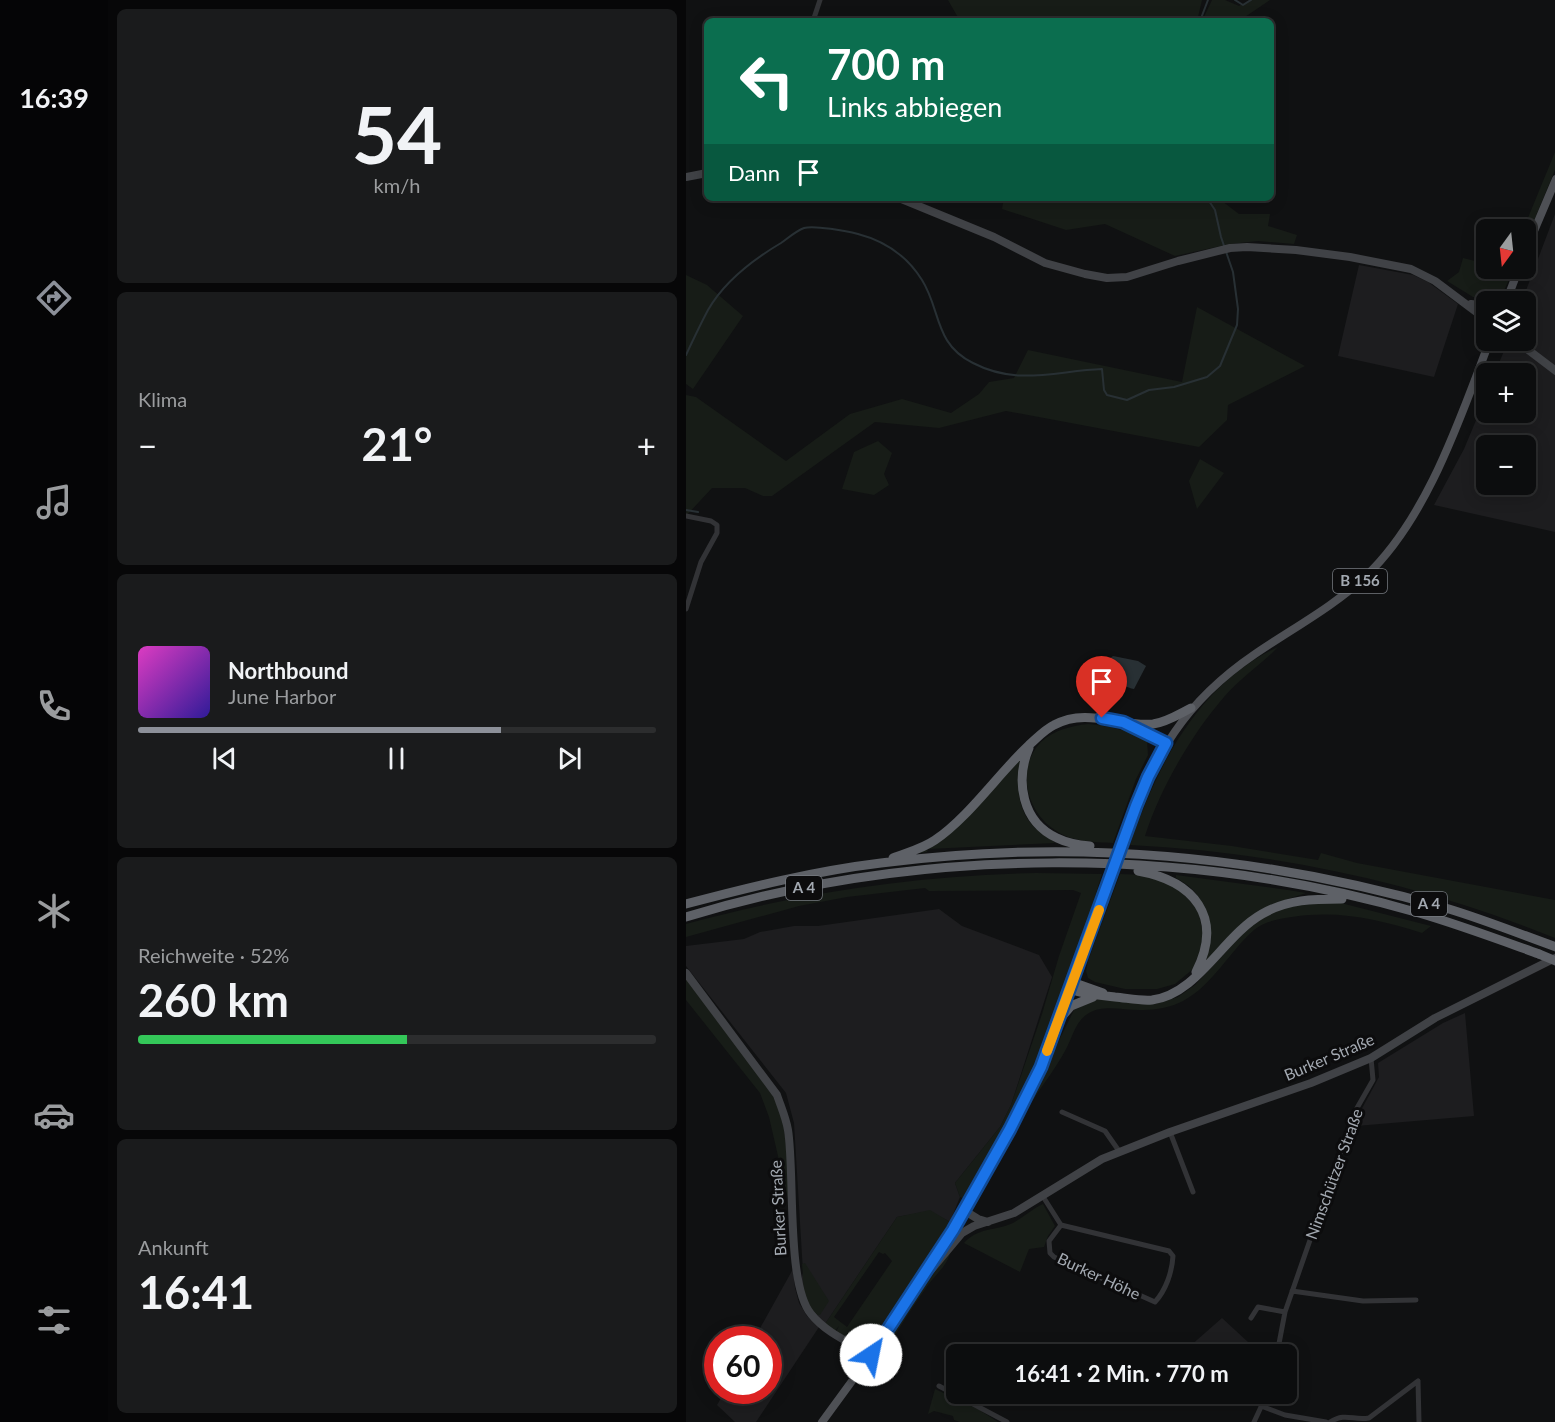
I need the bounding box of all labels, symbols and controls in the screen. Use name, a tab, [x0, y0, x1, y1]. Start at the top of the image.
text: 700 m	[827, 39, 945, 89]
icon: left	[728, 42, 806, 120]
text: 16:39	[19, 81, 89, 114]
text: 54	[352, 87, 442, 181]
text: Links abbiegen	[827, 90, 1002, 123]
icon: arrive	[792, 156, 825, 189]
text: Dann	[728, 159, 780, 186]
text: km/h	[374, 173, 420, 197]
north arrow	[1476, 219, 1536, 279]
map controls	[1476, 219, 1536, 495]
icon: directions	[33, 277, 75, 319]
button: layers	[1476, 291, 1536, 351]
button: +	[1476, 363, 1536, 423]
text: Klima	[138, 387, 187, 411]
text: 21°	[362, 417, 432, 471]
text: −	[138, 425, 157, 465]
text: +	[637, 425, 656, 465]
button: −	[1476, 435, 1536, 495]
icon: music	[33, 481, 75, 523]
road number: B 156	[1333, 569, 1387, 593]
pin	[1076, 656, 1127, 718]
text: Northbound	[228, 657, 348, 684]
icon: arrive	[1085, 665, 1118, 698]
text: June Harbor	[228, 684, 336, 708]
icon: phone	[33, 685, 75, 727]
icon: previous	[208, 742, 241, 775]
icon: pause	[380, 742, 413, 775]
icon: next	[553, 742, 586, 775]
road number: A 4	[786, 876, 822, 900]
icon: climate	[33, 890, 75, 932]
road number: A 4	[1411, 892, 1447, 916]
text: Reichweite · 52%	[138, 943, 289, 967]
text: 260 km	[138, 973, 289, 1027]
street label: Burker Straße	[1281, 1029, 1377, 1084]
icon: car	[33, 1094, 75, 1136]
street label: Nimschützer Straße	[1301, 1106, 1366, 1242]
street label: Burker Straße	[765, 1160, 790, 1256]
text: Ankunft	[138, 1235, 209, 1259]
street label: Burker Höhe	[1055, 1248, 1144, 1303]
text: 16:41	[138, 1265, 254, 1319]
icon: filters	[33, 1299, 75, 1341]
position arrow	[839, 1323, 903, 1387]
speed limit sign: 60	[704, 1326, 782, 1404]
text: 16:41 · 2 Min. · 770 m	[1014, 1360, 1229, 1387]

